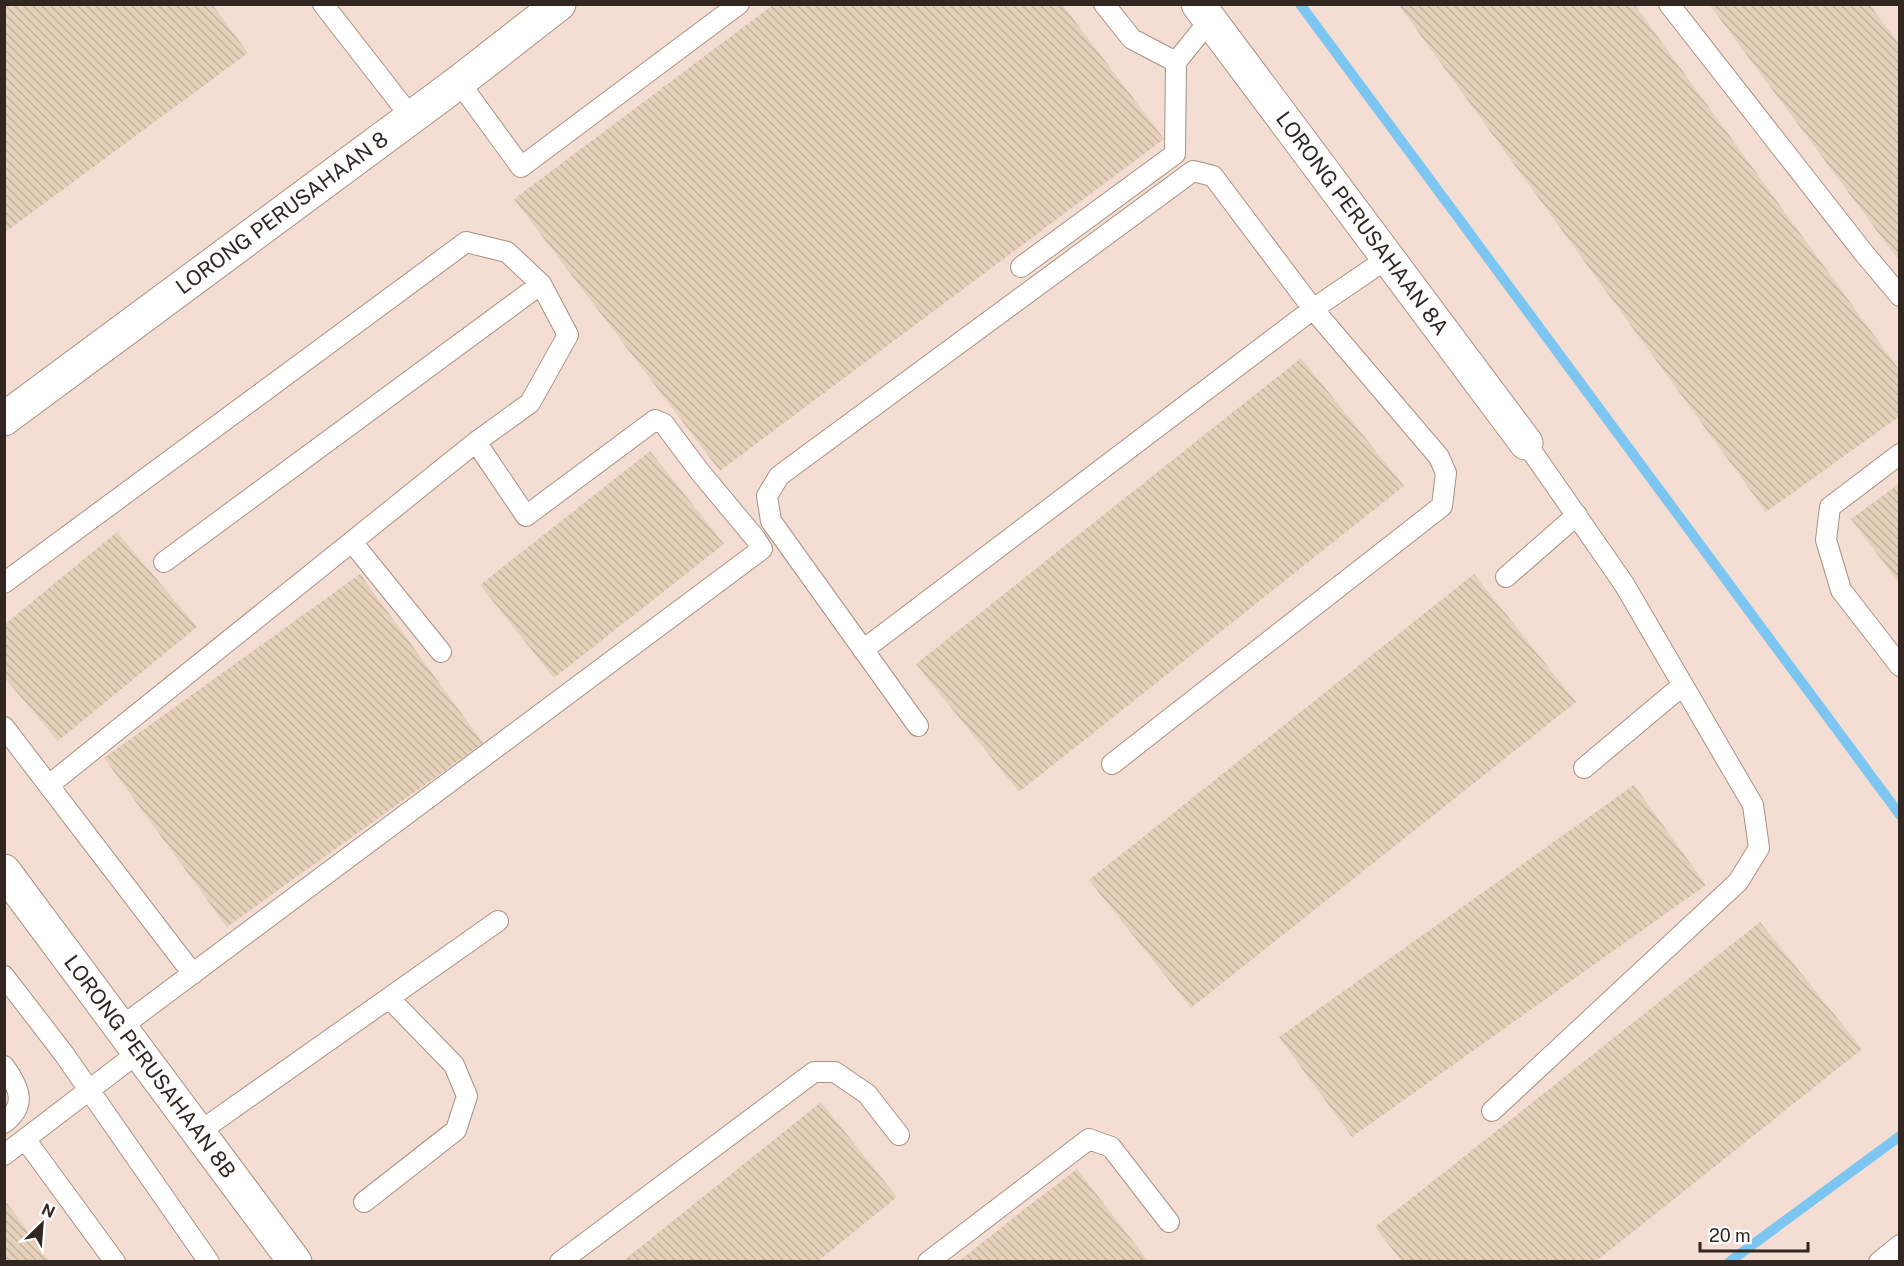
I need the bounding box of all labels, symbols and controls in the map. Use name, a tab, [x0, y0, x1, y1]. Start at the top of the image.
street label: LORONG PERUSAHAAN 8A	[1271, 107, 1454, 340]
street label: LORONG PERUSAHAAN 8	[171, 126, 393, 299]
street label: LORONG PERUSAHAAN 8B	[59, 950, 241, 1183]
north arrow	[12, 1194, 72, 1254]
text: N	[38, 1200, 58, 1222]
scale bar	[1700, 1215, 1808, 1253]
text: 20 m	[1709, 1225, 1751, 1246]

